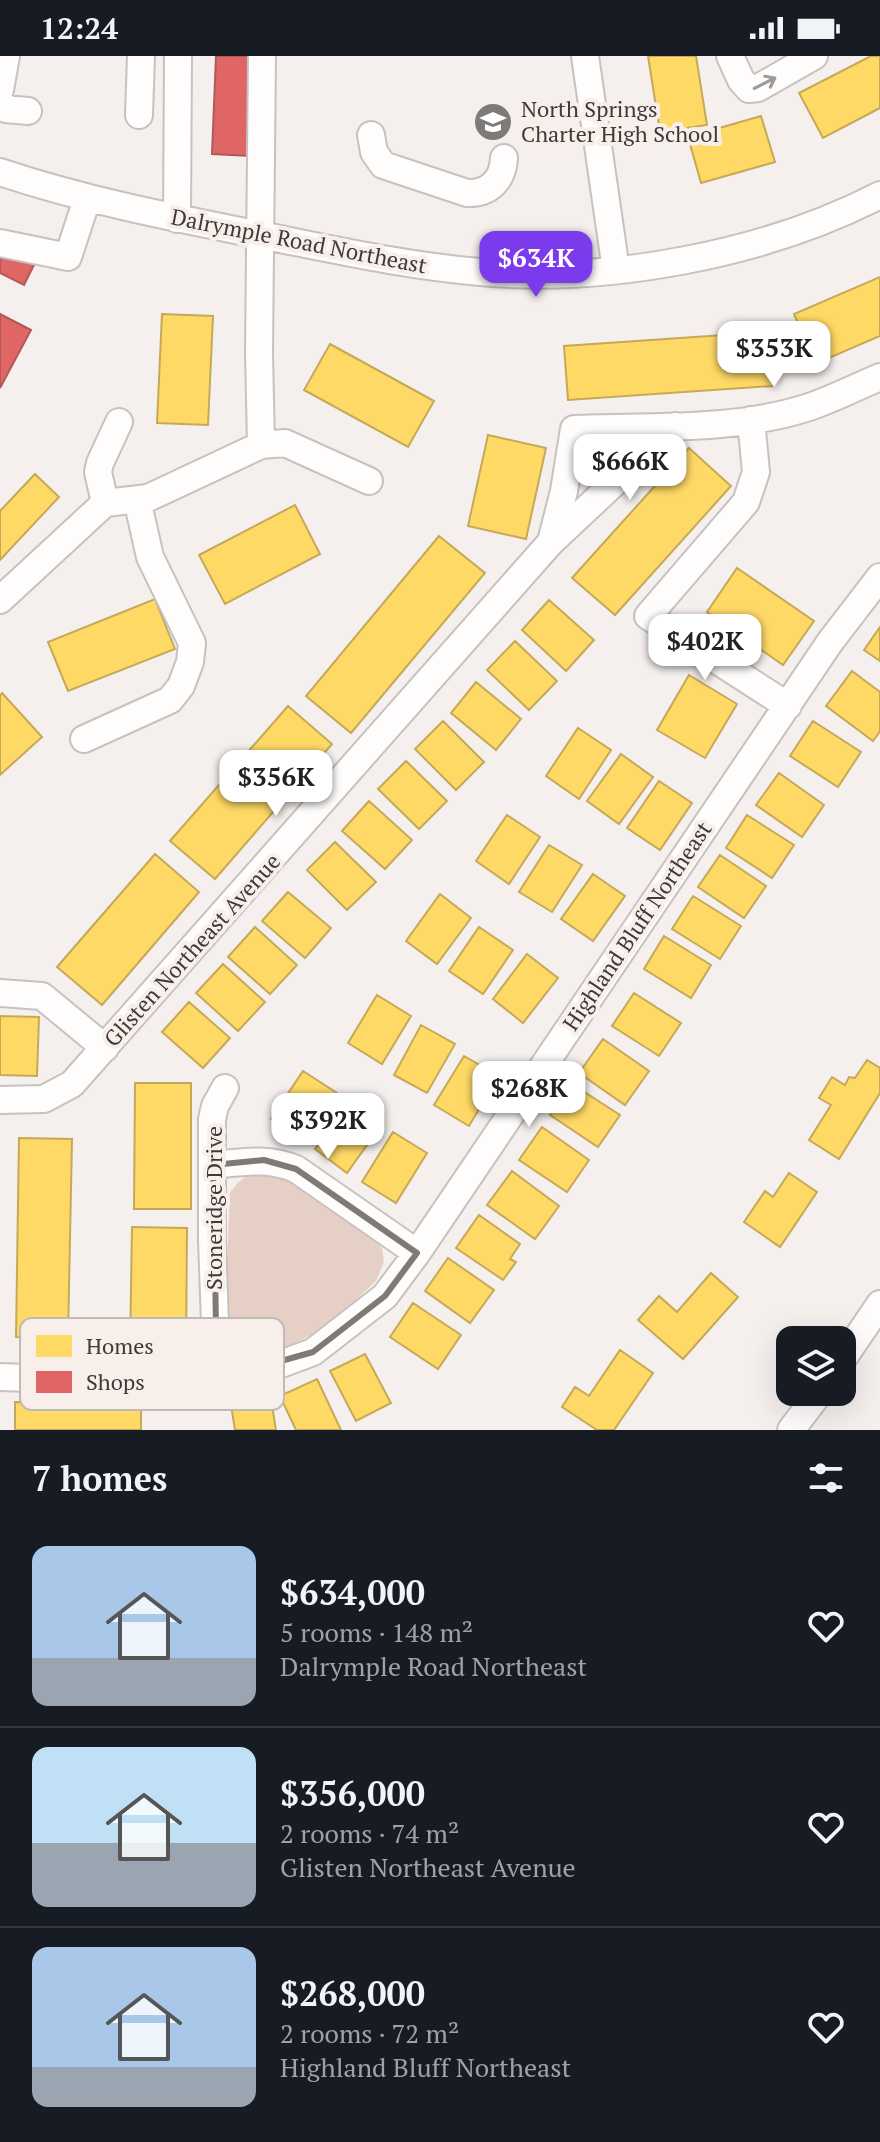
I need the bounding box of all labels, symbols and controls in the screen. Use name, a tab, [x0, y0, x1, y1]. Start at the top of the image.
text: 12:24	[40, 8, 118, 48]
one-way arrow	[753, 75, 777, 90]
place label: North Springs Charter High School	[521, 94, 719, 148]
school or university icon: North Springs Charter High School	[472, 101, 514, 143]
street label: Dalrymple Road Northeast	[169, 201, 429, 280]
pin: $634K	[480, 231, 592, 299]
text: $634K	[497, 240, 575, 274]
pin: $353K	[718, 321, 830, 389]
text: $353K	[735, 330, 813, 364]
pin: $666K	[574, 434, 686, 502]
text: $666K	[591, 443, 669, 477]
pin: $402K	[649, 614, 761, 682]
text: $402K	[666, 623, 744, 657]
pin: $356K	[220, 750, 332, 818]
text: $356K	[237, 759, 315, 793]
street label: Highland Bluff Northeast	[556, 816, 717, 1036]
street label: Glisten Northeast Avenue	[97, 847, 286, 1052]
pin: $268K	[473, 1061, 585, 1129]
text: $268K	[490, 1070, 568, 1104]
pin: $392K	[272, 1093, 384, 1161]
text: $392K	[289, 1102, 367, 1136]
street label: Stoneridge Drive	[199, 1126, 228, 1290]
legend	[20, 1318, 284, 1410]
map controls	[776, 1326, 856, 1406]
button: layers	[776, 1326, 856, 1406]
text: Homes	[86, 1331, 154, 1360]
text: Shops	[86, 1367, 145, 1396]
text: 7 homes	[32, 1456, 167, 1501]
icon: filters	[804, 1456, 848, 1500]
text: $634,000	[280, 1570, 425, 1615]
icon: home	[96, 1578, 192, 1674]
icon: heart	[804, 1604, 848, 1648]
text: 5 rooms · 148 m²	[280, 1615, 473, 1649]
text: Dalrymple Road Northeast	[280, 1649, 587, 1683]
text: $356,000	[280, 1771, 425, 1816]
icon: home	[96, 1779, 192, 1875]
icon: heart	[804, 1805, 848, 1849]
text: 2 rooms · 74 m²	[280, 1816, 459, 1850]
text: Glisten Northeast Avenue	[280, 1850, 576, 1884]
text: $268,000	[280, 1971, 425, 2016]
icon: home	[96, 1979, 192, 2075]
icon: heart	[804, 2005, 848, 2049]
text: 2 rooms · 72 m²	[280, 2016, 459, 2050]
text: Highland Bluff Northeast	[280, 2050, 571, 2084]

